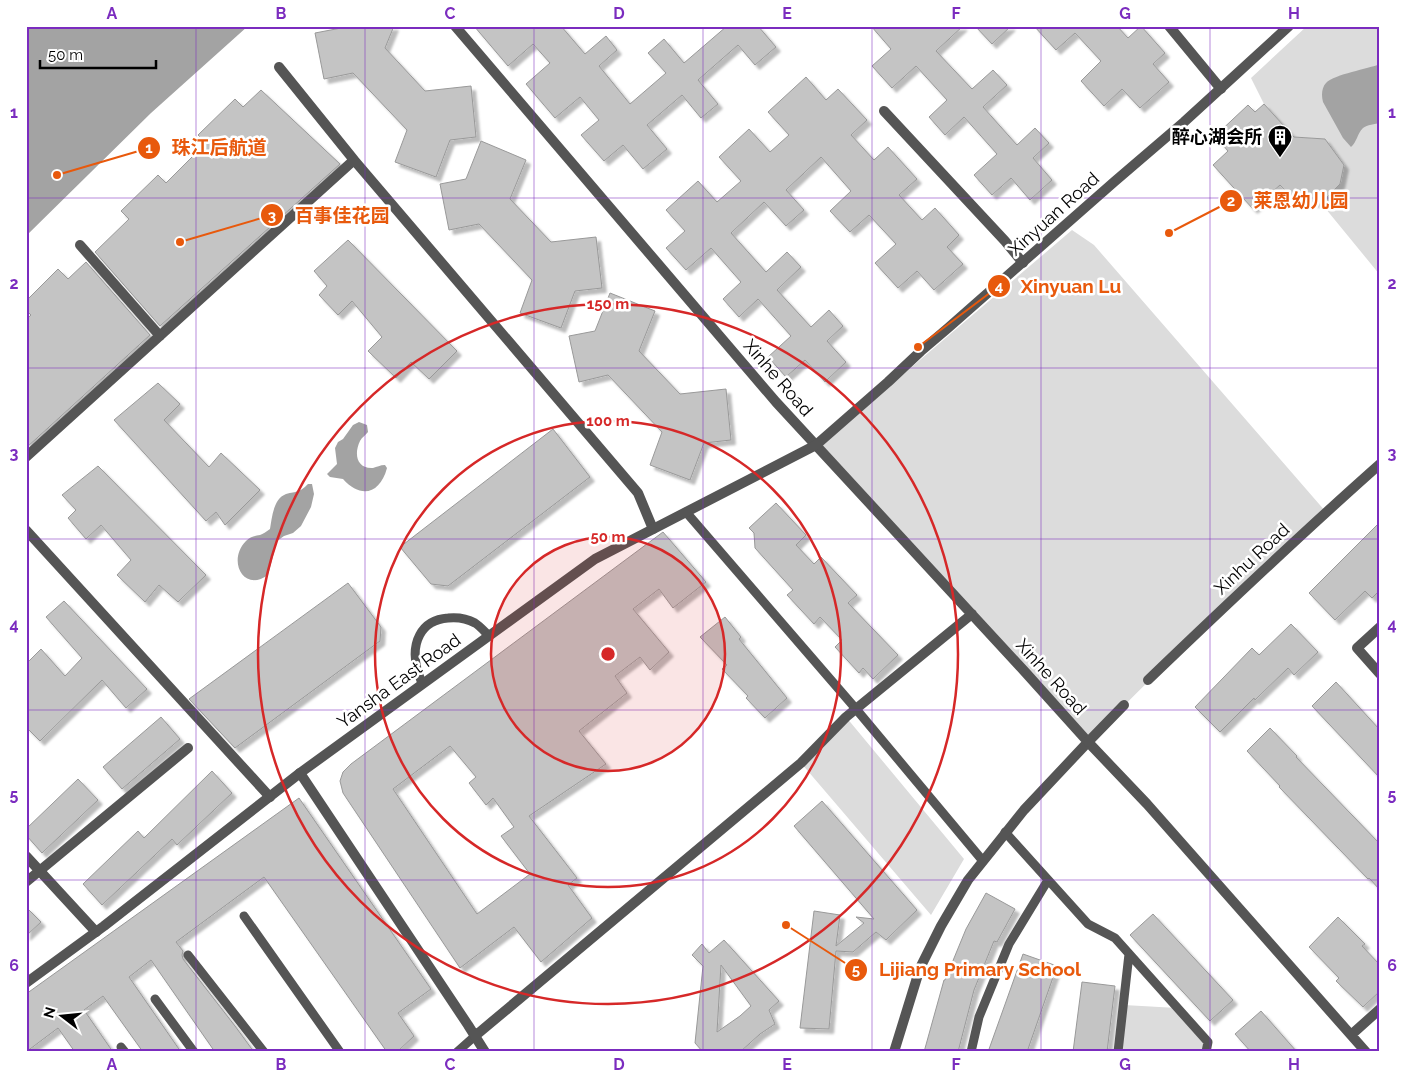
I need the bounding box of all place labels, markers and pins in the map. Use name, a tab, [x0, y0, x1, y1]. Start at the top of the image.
building icon: 醉心湖会所	[1267, 124, 1293, 158]
place label: 醉心湖会所	[1172, 126, 1262, 147]
callout: 珠江后航道	[137, 131, 277, 165]
callout: 莱恩幼儿园	[1218, 184, 1358, 218]
callout: 百事佳花园	[259, 198, 399, 232]
callout: Xinyuan Lu	[986, 269, 1132, 303]
centre of rings	[599, 645, 617, 663]
callout: Lijiang Primary School	[844, 953, 1091, 987]

